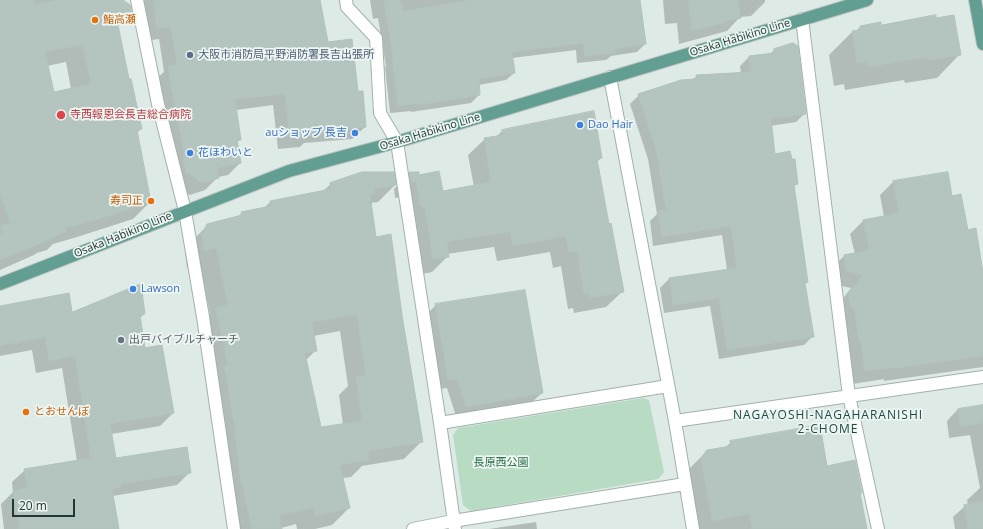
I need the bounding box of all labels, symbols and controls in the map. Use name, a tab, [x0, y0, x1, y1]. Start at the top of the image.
place label: 鮨高瀬	[103, 13, 136, 27]
marker: 鮨高瀬	[90, 15, 100, 25]
street label: Osaka Habikino Line	[688, 16, 792, 60]
place label: 大阪市消防局平野消防署長吉出張所	[198, 48, 374, 62]
marker: 大阪市消防局平野消防署長吉出張所	[185, 50, 195, 60]
place label: 寺西報恩会長吉総合病院	[70, 108, 191, 122]
marker: 寺西報恩会長吉総合病院	[55, 109, 67, 121]
street label: Osaka Habikino Line	[378, 110, 482, 154]
place label: Dao Hair	[588, 118, 633, 132]
marker: Dao Hair	[575, 120, 585, 130]
place label: auショップ 長吉	[265, 126, 347, 140]
marker: auショップ 長吉	[350, 128, 360, 138]
place label: 花ほわいと	[198, 146, 253, 160]
marker: 花ほわいと	[185, 148, 195, 158]
place label: 寿司正	[110, 194, 143, 208]
marker: 寿司正	[146, 196, 156, 206]
street label: Osaka Habikino Line	[72, 209, 174, 261]
place label: Lawson	[141, 282, 180, 296]
marker: Lawson	[128, 284, 138, 294]
place label: 出戸バイブルチャーチ	[129, 333, 239, 347]
marker: 出戸バイブルチャーチ	[116, 335, 126, 345]
place label: とおせんぼ	[34, 405, 89, 419]
marker: とおせんぼ	[21, 407, 31, 417]
district label: NAGAYOSHI-NAGAHARANISHI 2-CHOME	[733, 409, 923, 437]
park label: 長原西公園	[474, 456, 528, 470]
scale bar	[14, 491, 77, 517]
text: 20 m	[19, 497, 47, 514]

